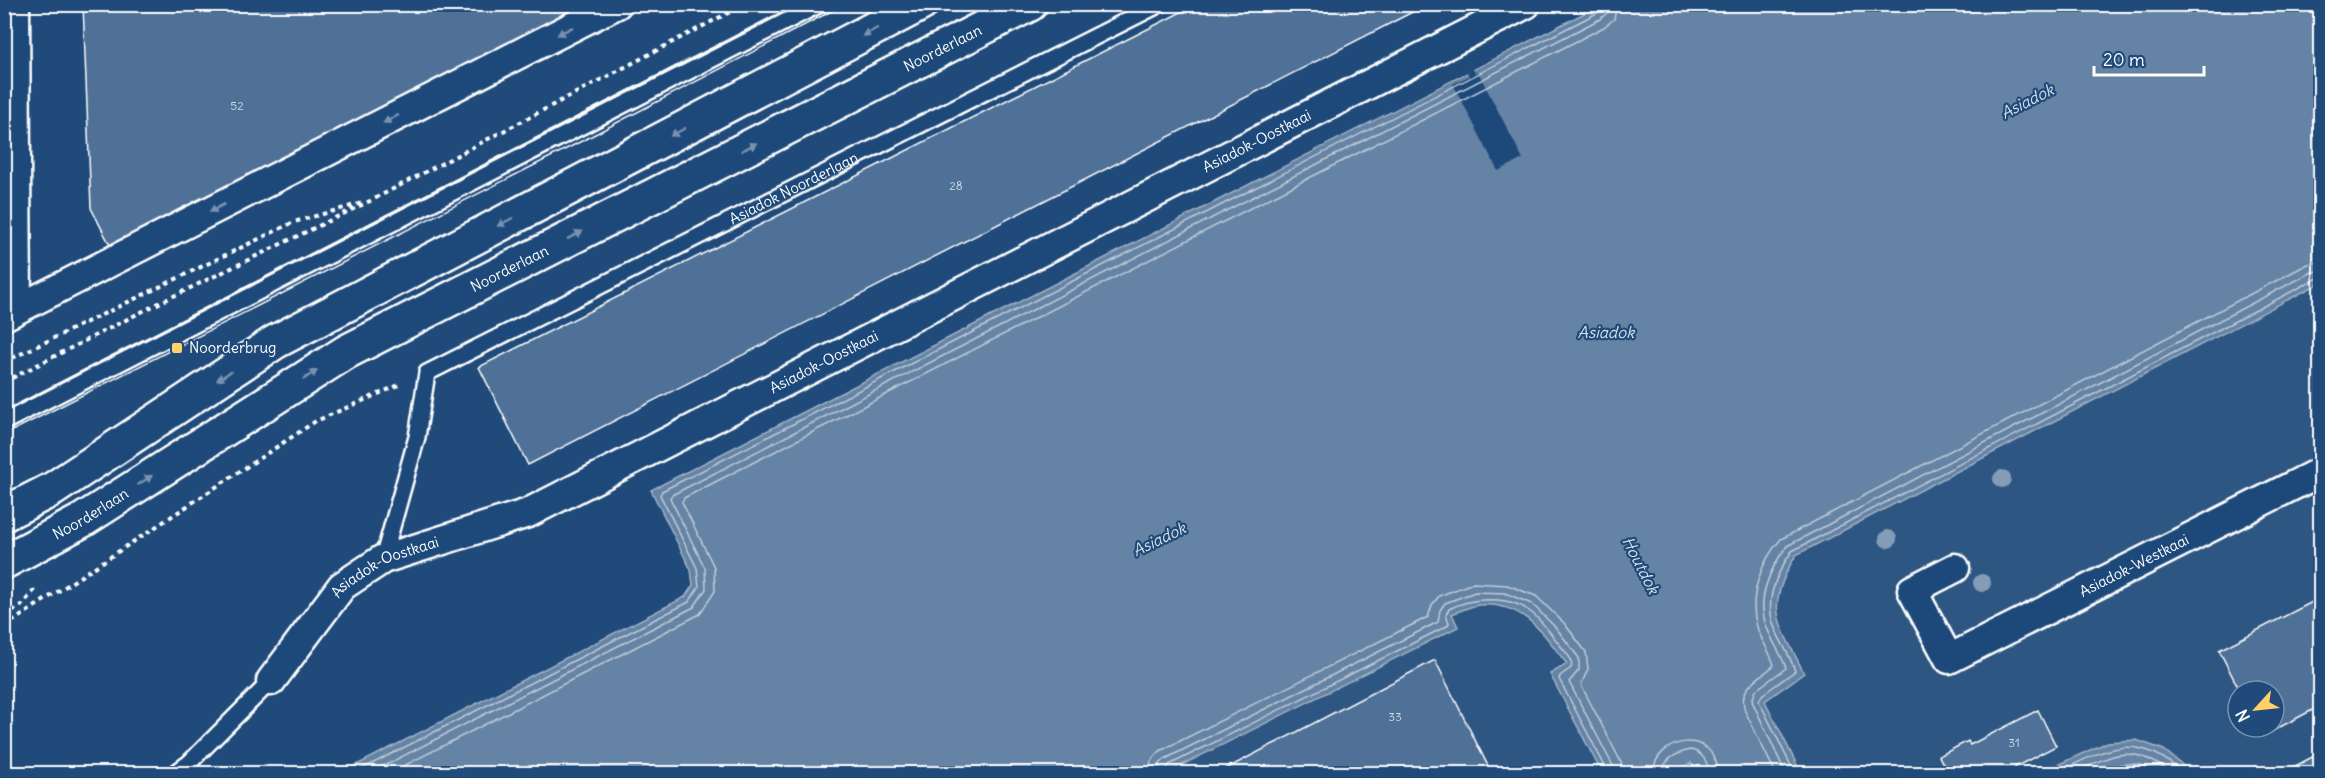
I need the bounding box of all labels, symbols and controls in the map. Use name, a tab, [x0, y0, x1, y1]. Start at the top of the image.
street label: Noorderlaan	[900, 20, 985, 76]
one-way arrow	[556, 26, 573, 36]
one-way arrow	[861, 27, 878, 36]
scale bar	[2094, 39, 2204, 77]
text: 20 m	[2103, 48, 2145, 71]
water label: Asiadok	[1997, 78, 2058, 123]
house number: 52	[230, 98, 244, 113]
street label: Asiadok-Oostkaai	[1199, 105, 1314, 176]
one-way arrow	[382, 115, 399, 124]
one-way arrow	[669, 126, 687, 136]
one-way arrow	[740, 142, 758, 152]
street label: Asiadok Noorderlaan	[726, 147, 861, 228]
house number: 28	[949, 178, 963, 193]
one-way arrow	[208, 203, 225, 213]
one-way arrow	[497, 217, 514, 227]
one-way arrow	[567, 230, 584, 240]
street label: Noorderlaan	[467, 240, 552, 296]
water label: Asiadok	[1578, 322, 1636, 342]
street label: Asiadok-Oostkaai	[766, 326, 881, 397]
place label: Noorderbrug	[189, 338, 276, 357]
marker: Noorderbrug	[170, 341, 184, 355]
one-way arrow	[302, 369, 318, 380]
one-way arrow	[216, 370, 232, 381]
one-way arrow	[137, 474, 154, 485]
street label: Noorderlaan	[49, 483, 132, 543]
water label: Asiadok	[1129, 517, 1191, 560]
street label: Asiadok-Westkaai	[2076, 530, 2192, 601]
street label: Asiadok-Oostkaai	[327, 532, 441, 601]
water label: Houtdok	[1618, 533, 1665, 599]
north arrow	[2226, 679, 2286, 739]
text: N	[2231, 706, 2254, 725]
house number: 33	[1388, 709, 1402, 724]
house number: 31	[2008, 735, 2020, 750]

